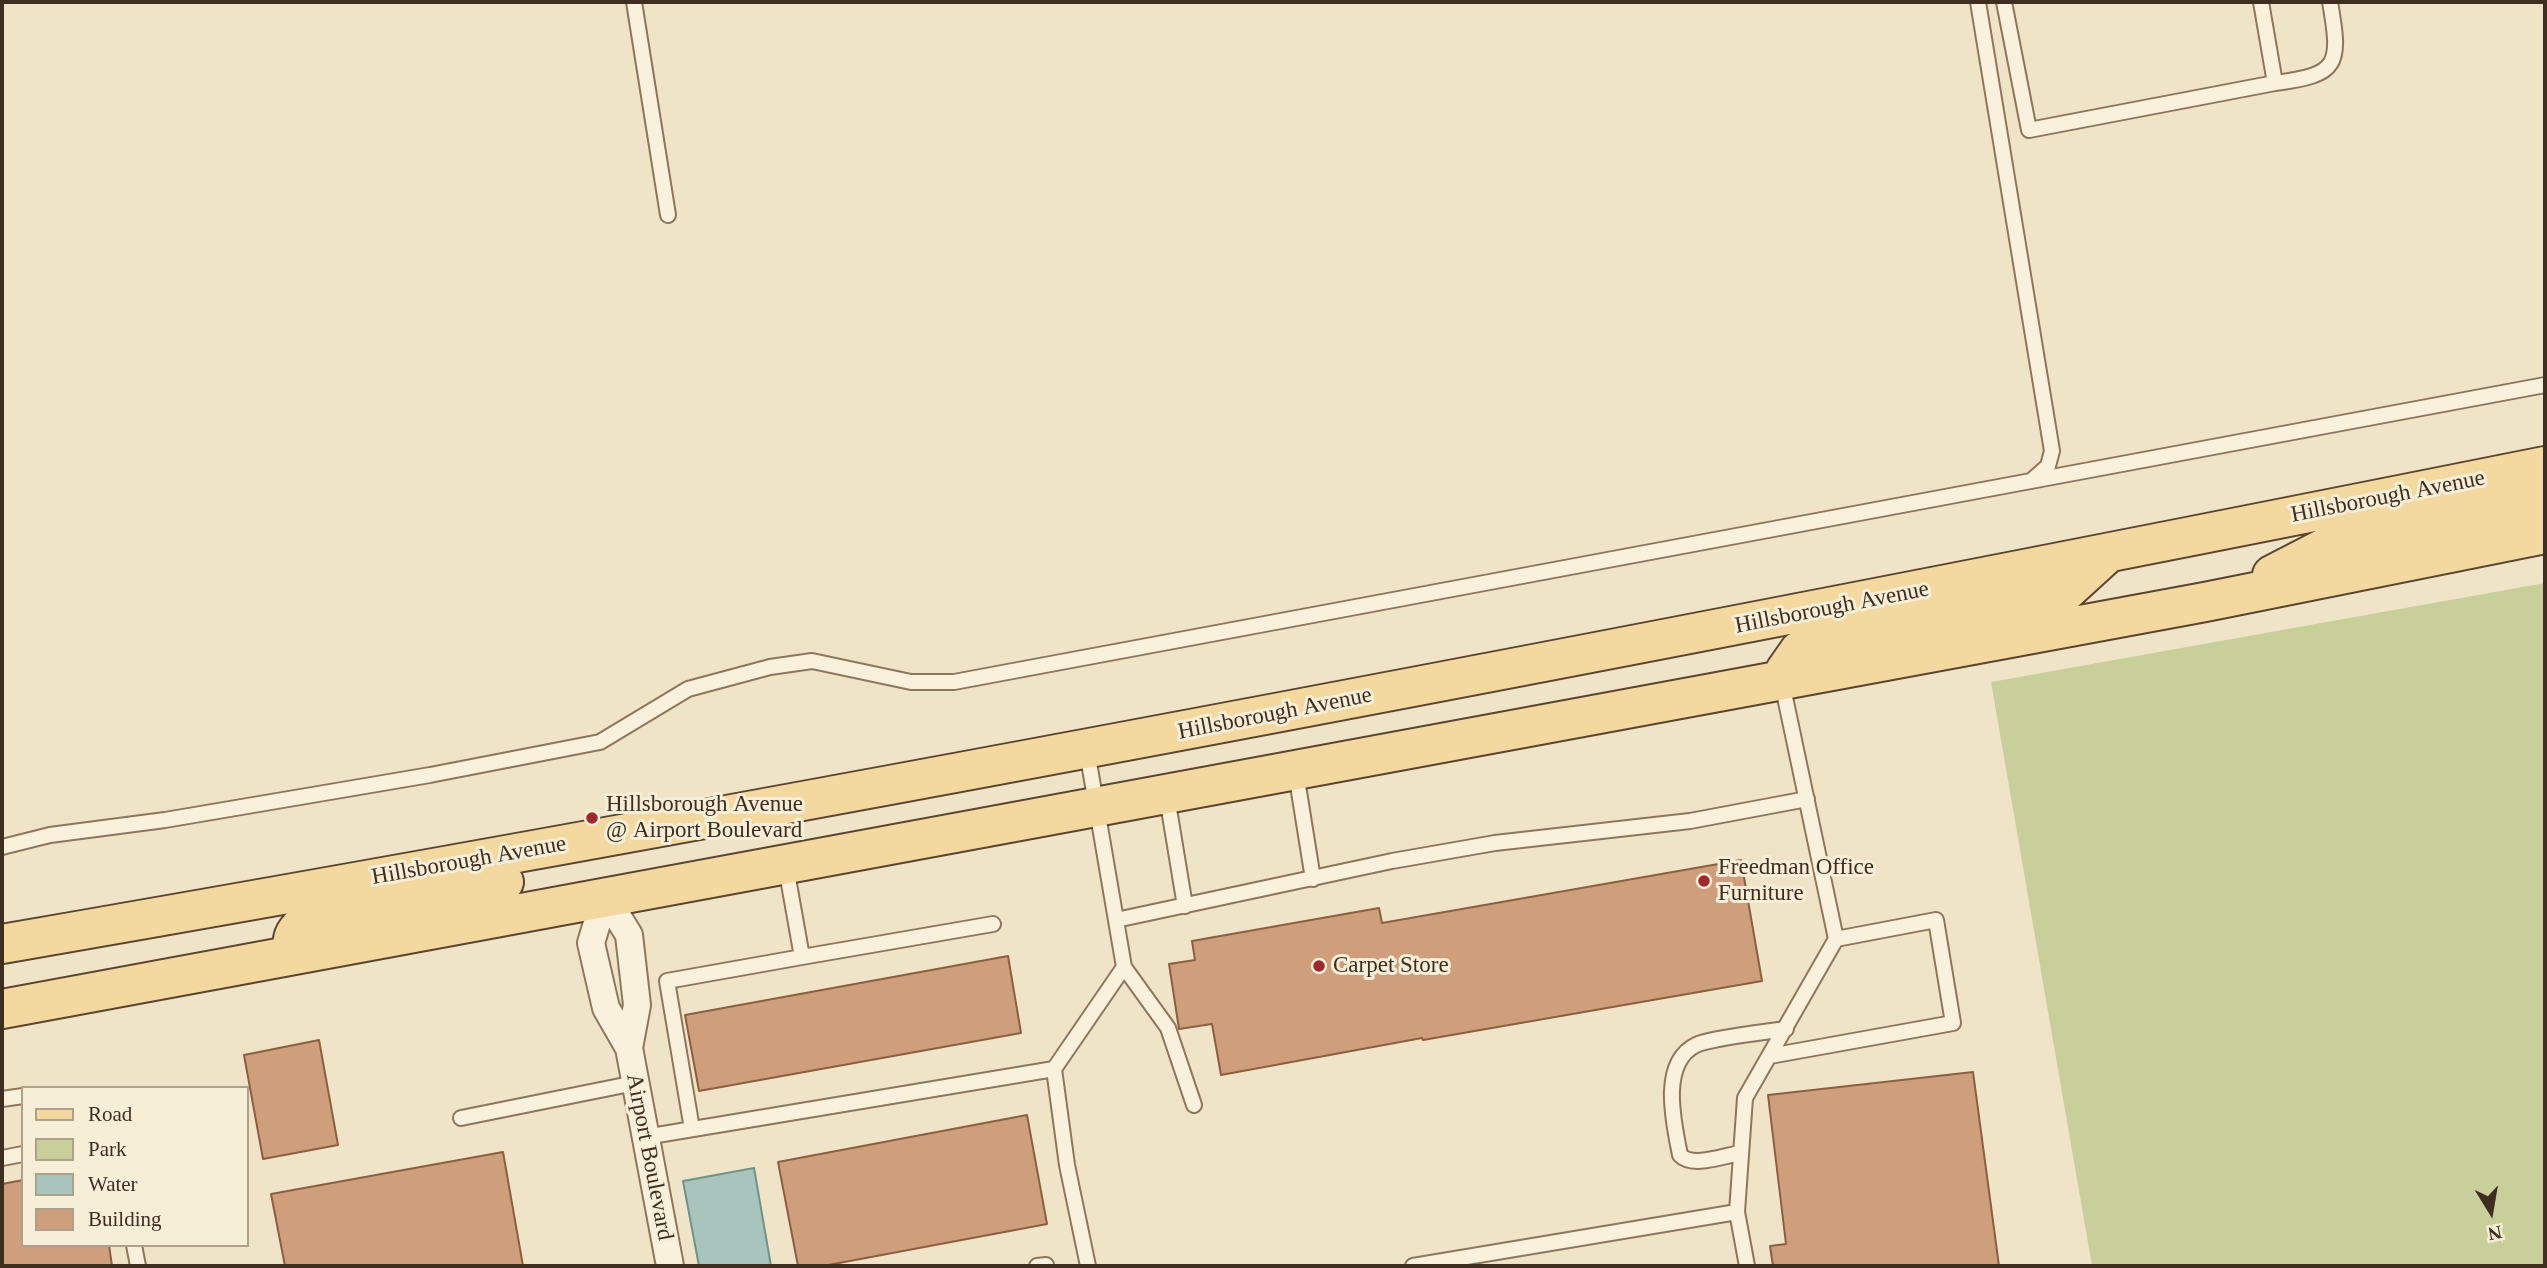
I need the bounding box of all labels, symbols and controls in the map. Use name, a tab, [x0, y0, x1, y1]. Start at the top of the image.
street label: Hillsborough Avenue	[2289, 465, 2487, 529]
street label: Hillsborough Avenue	[1733, 576, 1931, 640]
street label: Hillsborough Avenue	[1176, 682, 1374, 746]
place label: Hillsborough Avenue @ Airport Boulevard	[606, 791, 803, 845]
marker: Hillsborough Avenue @ Airport Boulevard	[584, 810, 600, 826]
street label: Hillsborough Avenue	[370, 830, 568, 892]
place label: Freedman Office Furniture	[1718, 854, 1874, 908]
marker: Freedman Office Furniture	[1696, 873, 1712, 889]
place label: Carpet Store	[1333, 952, 1449, 980]
marker: Carpet Store	[1311, 958, 1327, 974]
street label: Airport Boulevard	[619, 1071, 679, 1243]
legend	[21, 1086, 248, 1247]
text: Road	[88, 1102, 132, 1126]
text: Park	[88, 1137, 127, 1161]
text: Water	[88, 1172, 138, 1196]
north arrow	[2456, 1177, 2526, 1247]
text: Building	[88, 1207, 162, 1231]
text: N	[2486, 1221, 2504, 1245]

